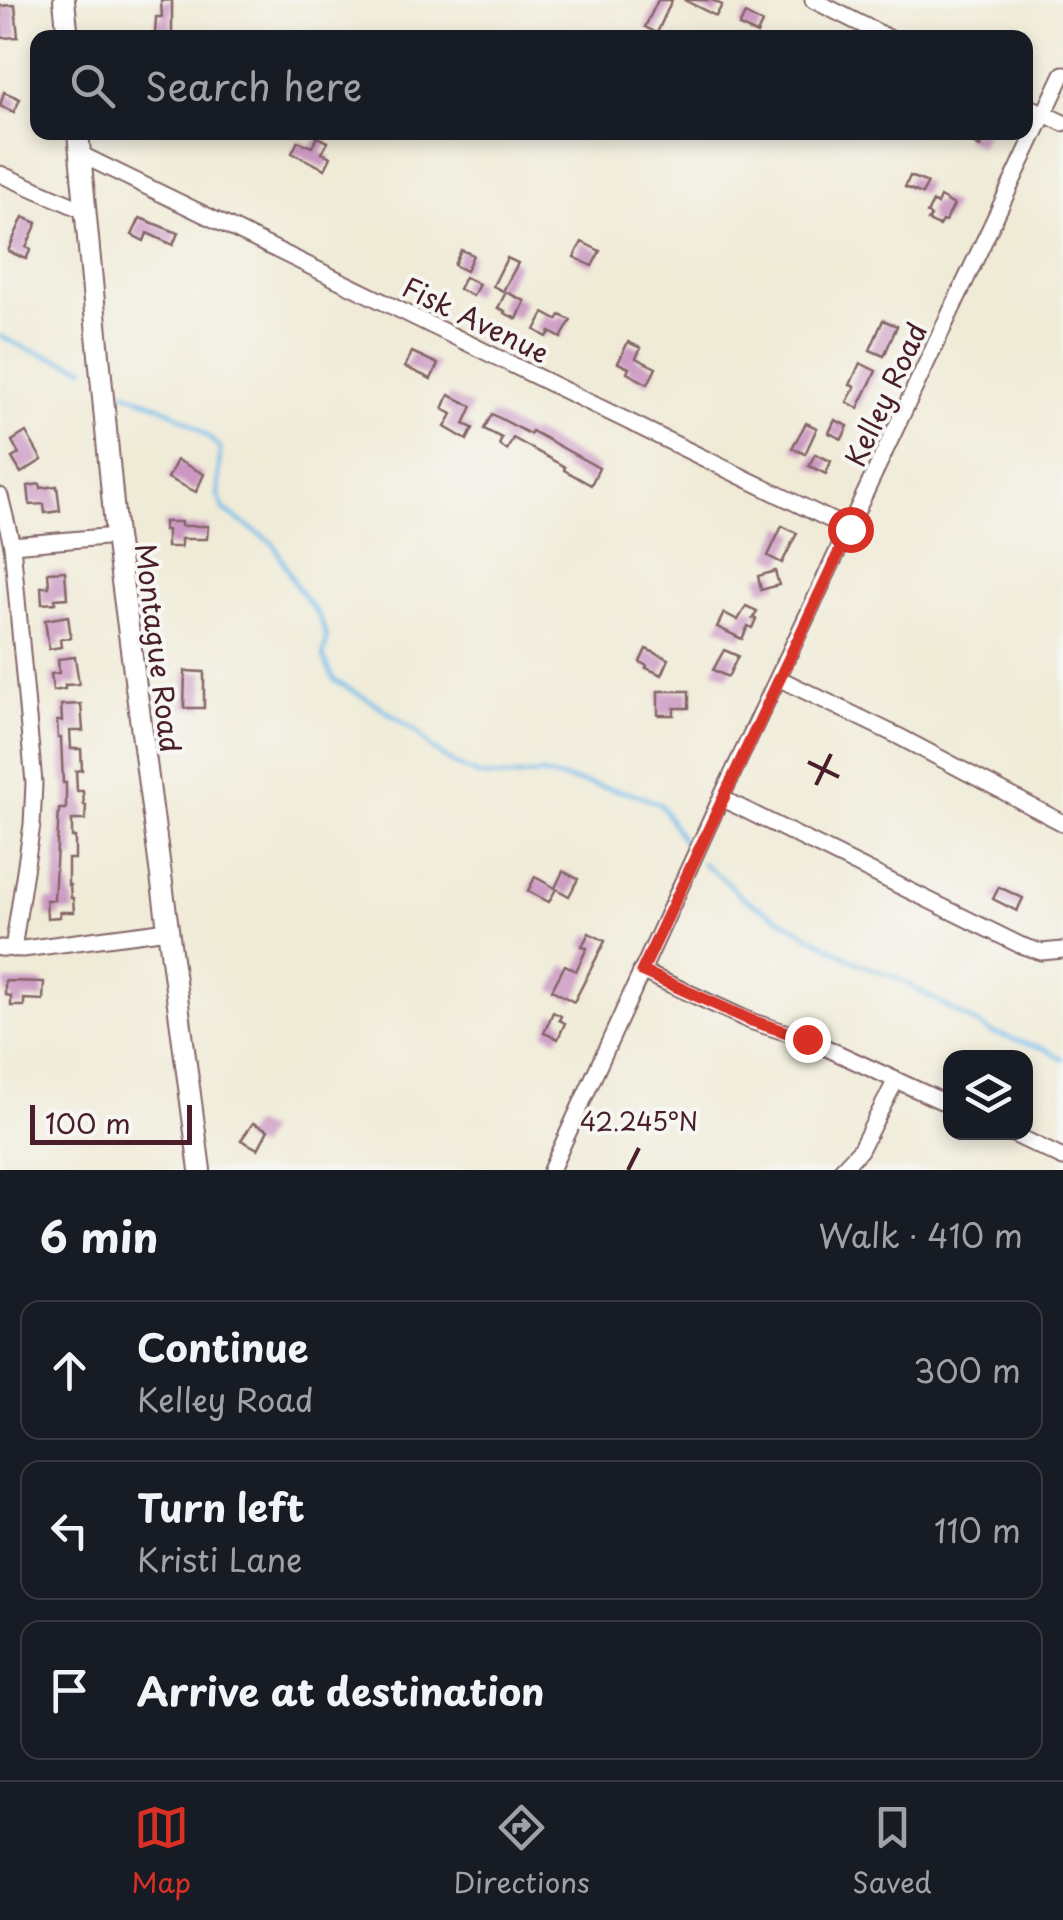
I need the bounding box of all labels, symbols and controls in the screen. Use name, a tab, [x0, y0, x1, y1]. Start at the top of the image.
search box	[30, 30, 1033, 140]
text: Search here	[145, 57, 362, 114]
icon: search	[65, 58, 120, 113]
street label: Fisk Avenue	[395, 265, 557, 373]
street label: Kelley Road	[833, 315, 937, 473]
route start	[828, 507, 874, 553]
street label: Montague Road	[125, 541, 193, 755]
route end	[785, 1017, 831, 1063]
map controls	[943, 1050, 1033, 1140]
button: layers	[943, 1050, 1033, 1140]
scale bar	[30, 1100, 192, 1144]
text: 100 m	[45, 1101, 131, 1144]
text: 42.245°N	[580, 1102, 698, 1140]
text: 6 min	[40, 1204, 159, 1267]
text: Walk · 410 m	[819, 1211, 1023, 1259]
text: Continue	[137, 1318, 308, 1375]
icon: ahead	[42, 1343, 97, 1398]
text: 300 m	[913, 1346, 1021, 1394]
text: Kelley Road	[137, 1375, 314, 1423]
text: Turn left	[137, 1478, 305, 1535]
icon: left	[42, 1503, 97, 1558]
text: 110 m	[934, 1506, 1021, 1554]
text: Kristi Lane	[137, 1535, 303, 1583]
text: Arrive at destination	[137, 1662, 545, 1719]
icon: arrive	[42, 1663, 97, 1718]
tab: Map	[131, 1800, 191, 1903]
tab: Directions	[454, 1800, 590, 1903]
tab: Saved	[852, 1800, 932, 1903]

